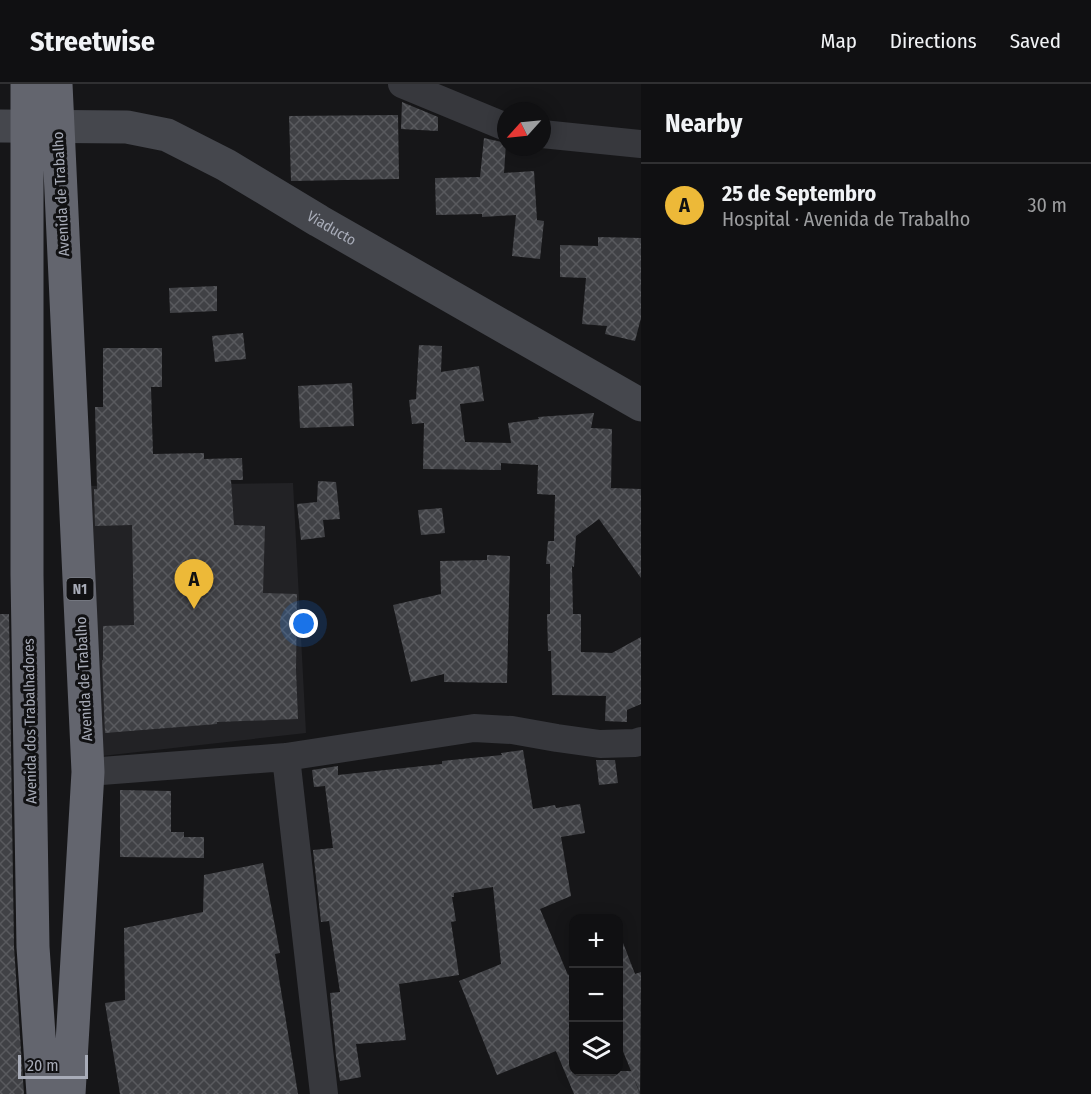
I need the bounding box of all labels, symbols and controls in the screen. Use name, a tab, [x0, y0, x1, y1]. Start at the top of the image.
text: Streetwise	[30, 25, 155, 58]
text: Map	[820, 28, 857, 54]
text: Directions	[890, 28, 977, 54]
text: Saved	[1010, 28, 1061, 54]
north arrow	[497, 102, 551, 156]
text: Nearby	[665, 108, 742, 139]
street label: Avenida de Trabalho	[49, 131, 73, 257]
text: 25 de Septembro	[722, 180, 876, 207]
text: A	[679, 193, 690, 217]
text: 30 m	[1027, 193, 1067, 217]
street label: Viaducto	[304, 207, 359, 249]
text: Hospital · Avenida de Trabalho	[722, 207, 970, 231]
pin: A	[174, 560, 214, 609]
road number: N1	[66, 578, 94, 600]
your location	[289, 609, 318, 638]
street label: Avenida de Trabalho	[72, 616, 96, 742]
street label: Avenida dos Trabalhadores	[20, 638, 40, 804]
map controls	[569, 914, 623, 1076]
button: +	[569, 914, 623, 968]
button: −	[569, 968, 623, 1022]
button: layers	[569, 1022, 623, 1076]
scale bar	[18, 1052, 88, 1080]
text: 20 m	[27, 1056, 58, 1075]

